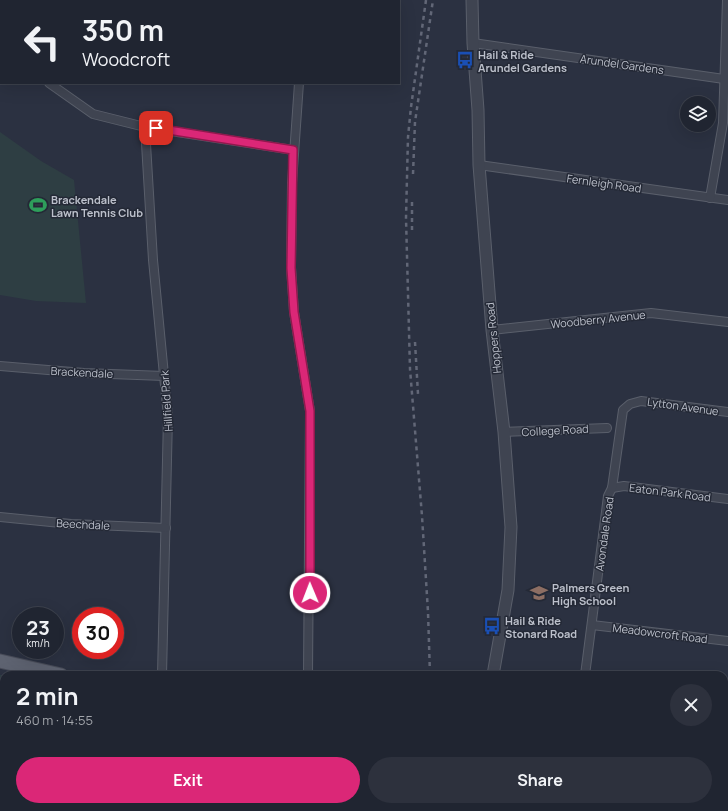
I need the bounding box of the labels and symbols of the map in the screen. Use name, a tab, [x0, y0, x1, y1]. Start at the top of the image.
place label: Hail & Ride Arundel Gardens	[478, 47, 567, 75]
bus stop icon: Hail & Ride Arundel Gardens	[455, 50, 475, 70]
street label: Arundel Gardens	[579, 51, 665, 77]
pin	[139, 111, 173, 145]
street label: Fernleigh Road	[566, 170, 642, 196]
place label: Brackendale Lawn Tennis Club	[51, 192, 143, 220]
sports icon: Brackendale Lawn Tennis Club	[28, 195, 48, 215]
street label: Hoppers Road	[482, 302, 504, 374]
street label: Woodberry Avenue	[550, 306, 647, 331]
street label: Brackendale	[50, 363, 114, 381]
street label: Hillfield Park	[156, 369, 176, 432]
street label: Lytton Avenue	[646, 394, 720, 419]
street label: College Road	[521, 421, 589, 439]
street label: Eaton Park Road	[628, 480, 712, 504]
street label: Avondale Road	[591, 496, 617, 572]
street label: Beechdale	[56, 515, 111, 533]
position arrow	[289, 572, 331, 614]
place label: Palmers Green High School	[552, 580, 629, 608]
school or university icon: Palmers Green High School	[529, 583, 549, 603]
speed limit sign: 30	[72, 607, 124, 659]
place label: Hail & Ride Stonard Road	[505, 613, 577, 641]
bus stop icon: Hail & Ride Stonard Road	[482, 616, 502, 636]
street label: Meadowcroft Road	[612, 620, 708, 646]

